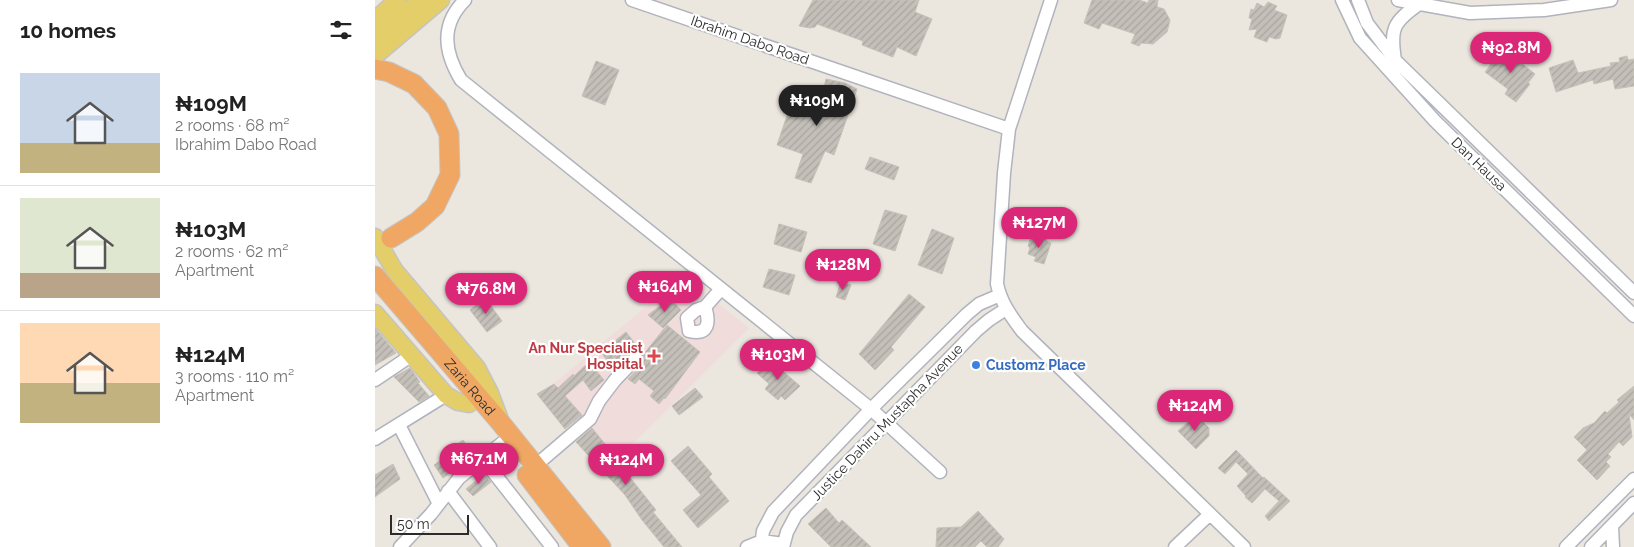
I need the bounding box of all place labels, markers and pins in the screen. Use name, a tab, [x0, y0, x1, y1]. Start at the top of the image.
pin: ₦92.8M	[1470, 32, 1552, 74]
pin: ₦109M	[782, 84, 852, 127]
pin: ₦127M	[1004, 206, 1074, 249]
pin: ₦128M	[808, 248, 878, 291]
pin: ₦164M	[630, 270, 700, 313]
pin: ₦76.8M	[445, 272, 527, 315]
pin: ₦103M	[743, 338, 813, 381]
place label: An Nur Specialist Hospital	[528, 340, 644, 372]
marker: An Nur Specialist Hospital	[647, 349, 661, 363]
place label: Customz Place	[986, 357, 1086, 373]
marker: Customz Place	[970, 359, 982, 371]
pin: ₦124M	[1160, 390, 1230, 432]
pin: ₦67.1M	[438, 442, 520, 485]
pin: ₦124M	[591, 444, 661, 486]

